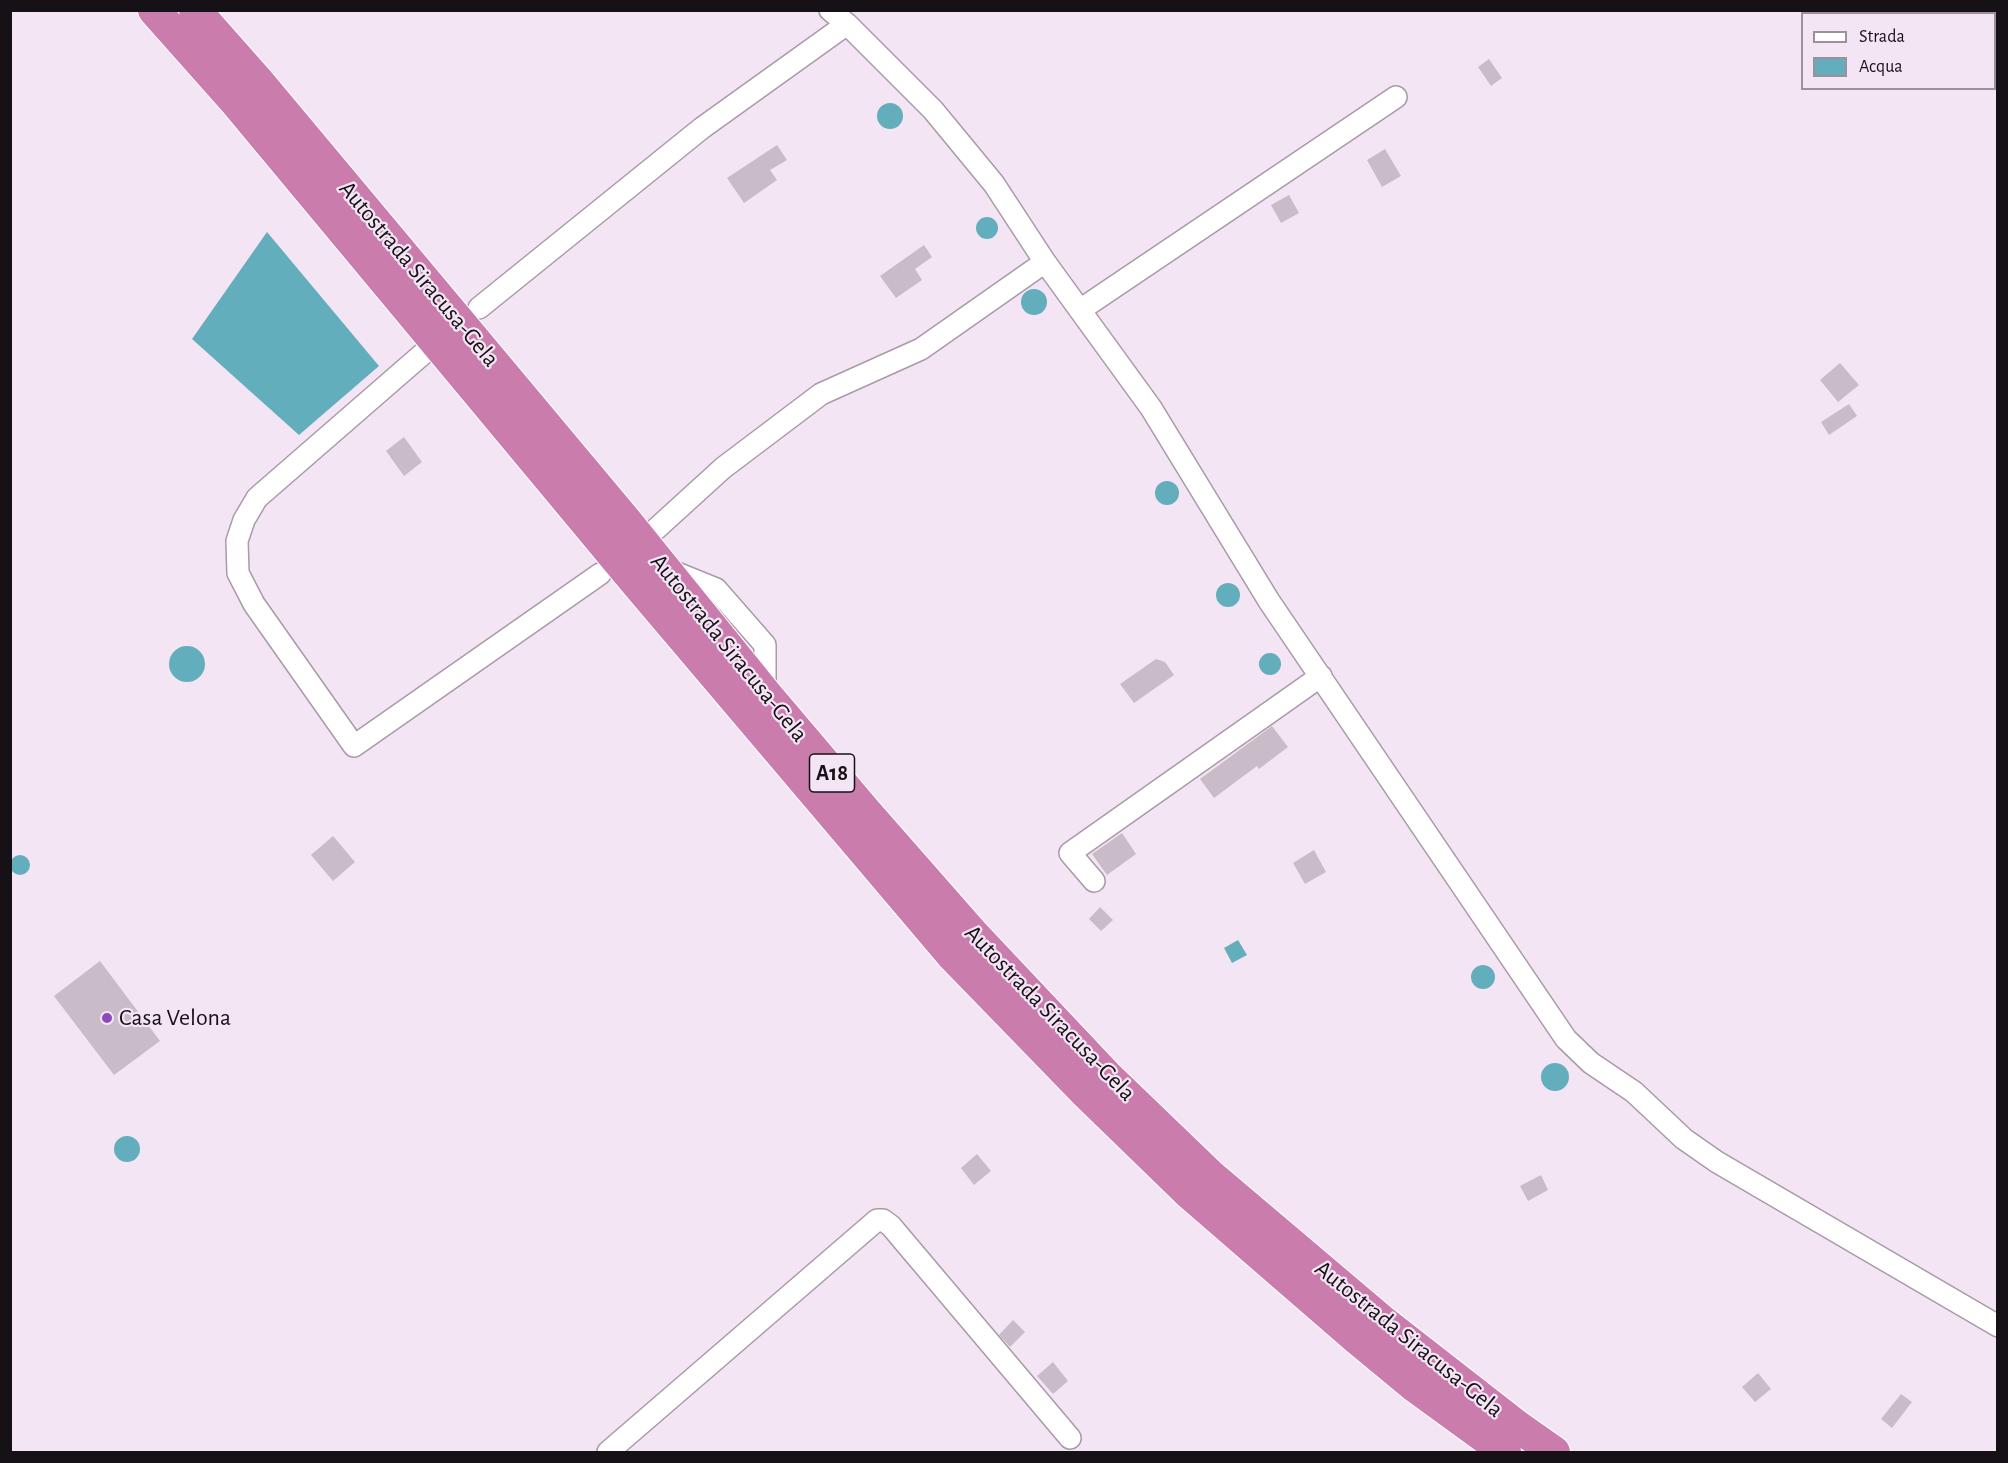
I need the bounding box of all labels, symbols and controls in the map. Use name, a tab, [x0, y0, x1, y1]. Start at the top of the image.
legend	[1801, 12, 1996, 90]
text: Strada	[1859, 28, 1905, 46]
text: Acqua	[1859, 58, 1903, 76]
street label: Autostrada Siracusa-Gela	[333, 175, 505, 373]
street label: Autostrada Siracusa-Gela	[644, 548, 814, 748]
road number: A18	[810, 754, 854, 792]
street label: Autostrada Siracusa-Gela	[958, 919, 1142, 1107]
place label: Casa Velona	[119, 1004, 231, 1032]
marker: Casa Velona	[100, 1011, 114, 1025]
street label: Autostrada Siracusa-Gela	[1309, 1254, 1509, 1424]

